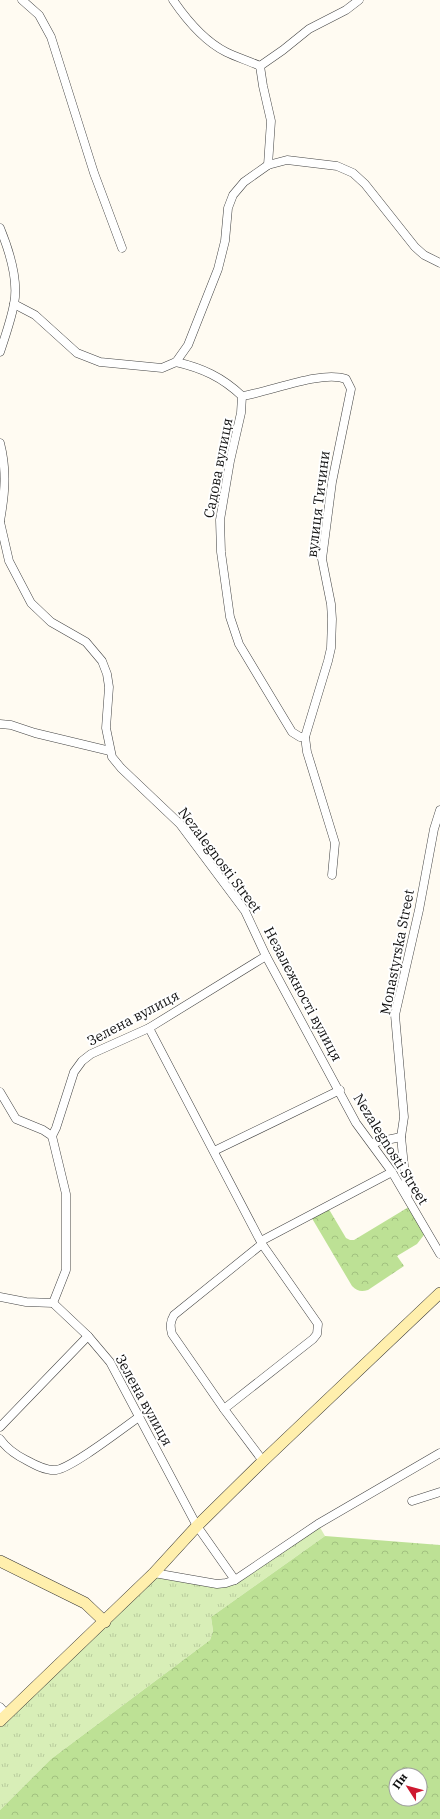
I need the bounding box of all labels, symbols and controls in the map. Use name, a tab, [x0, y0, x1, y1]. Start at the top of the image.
street label: Садова вулиця	[199, 416, 237, 520]
street label: вулиця Тичини	[303, 450, 333, 558]
street label: Nezalegnosti Street	[174, 804, 266, 917]
street label: Monastyrska Street	[376, 888, 418, 1016]
street label: Незалежності вулиця	[260, 924, 346, 1064]
street label: Зелена вулиця	[84, 986, 182, 1050]
street label: Nezalegnosti Street	[349, 1090, 433, 1208]
street label: Зелена вулиця	[111, 1351, 177, 1449]
north arrow	[388, 1767, 428, 1807]
text: Пн	[389, 1770, 411, 1792]

